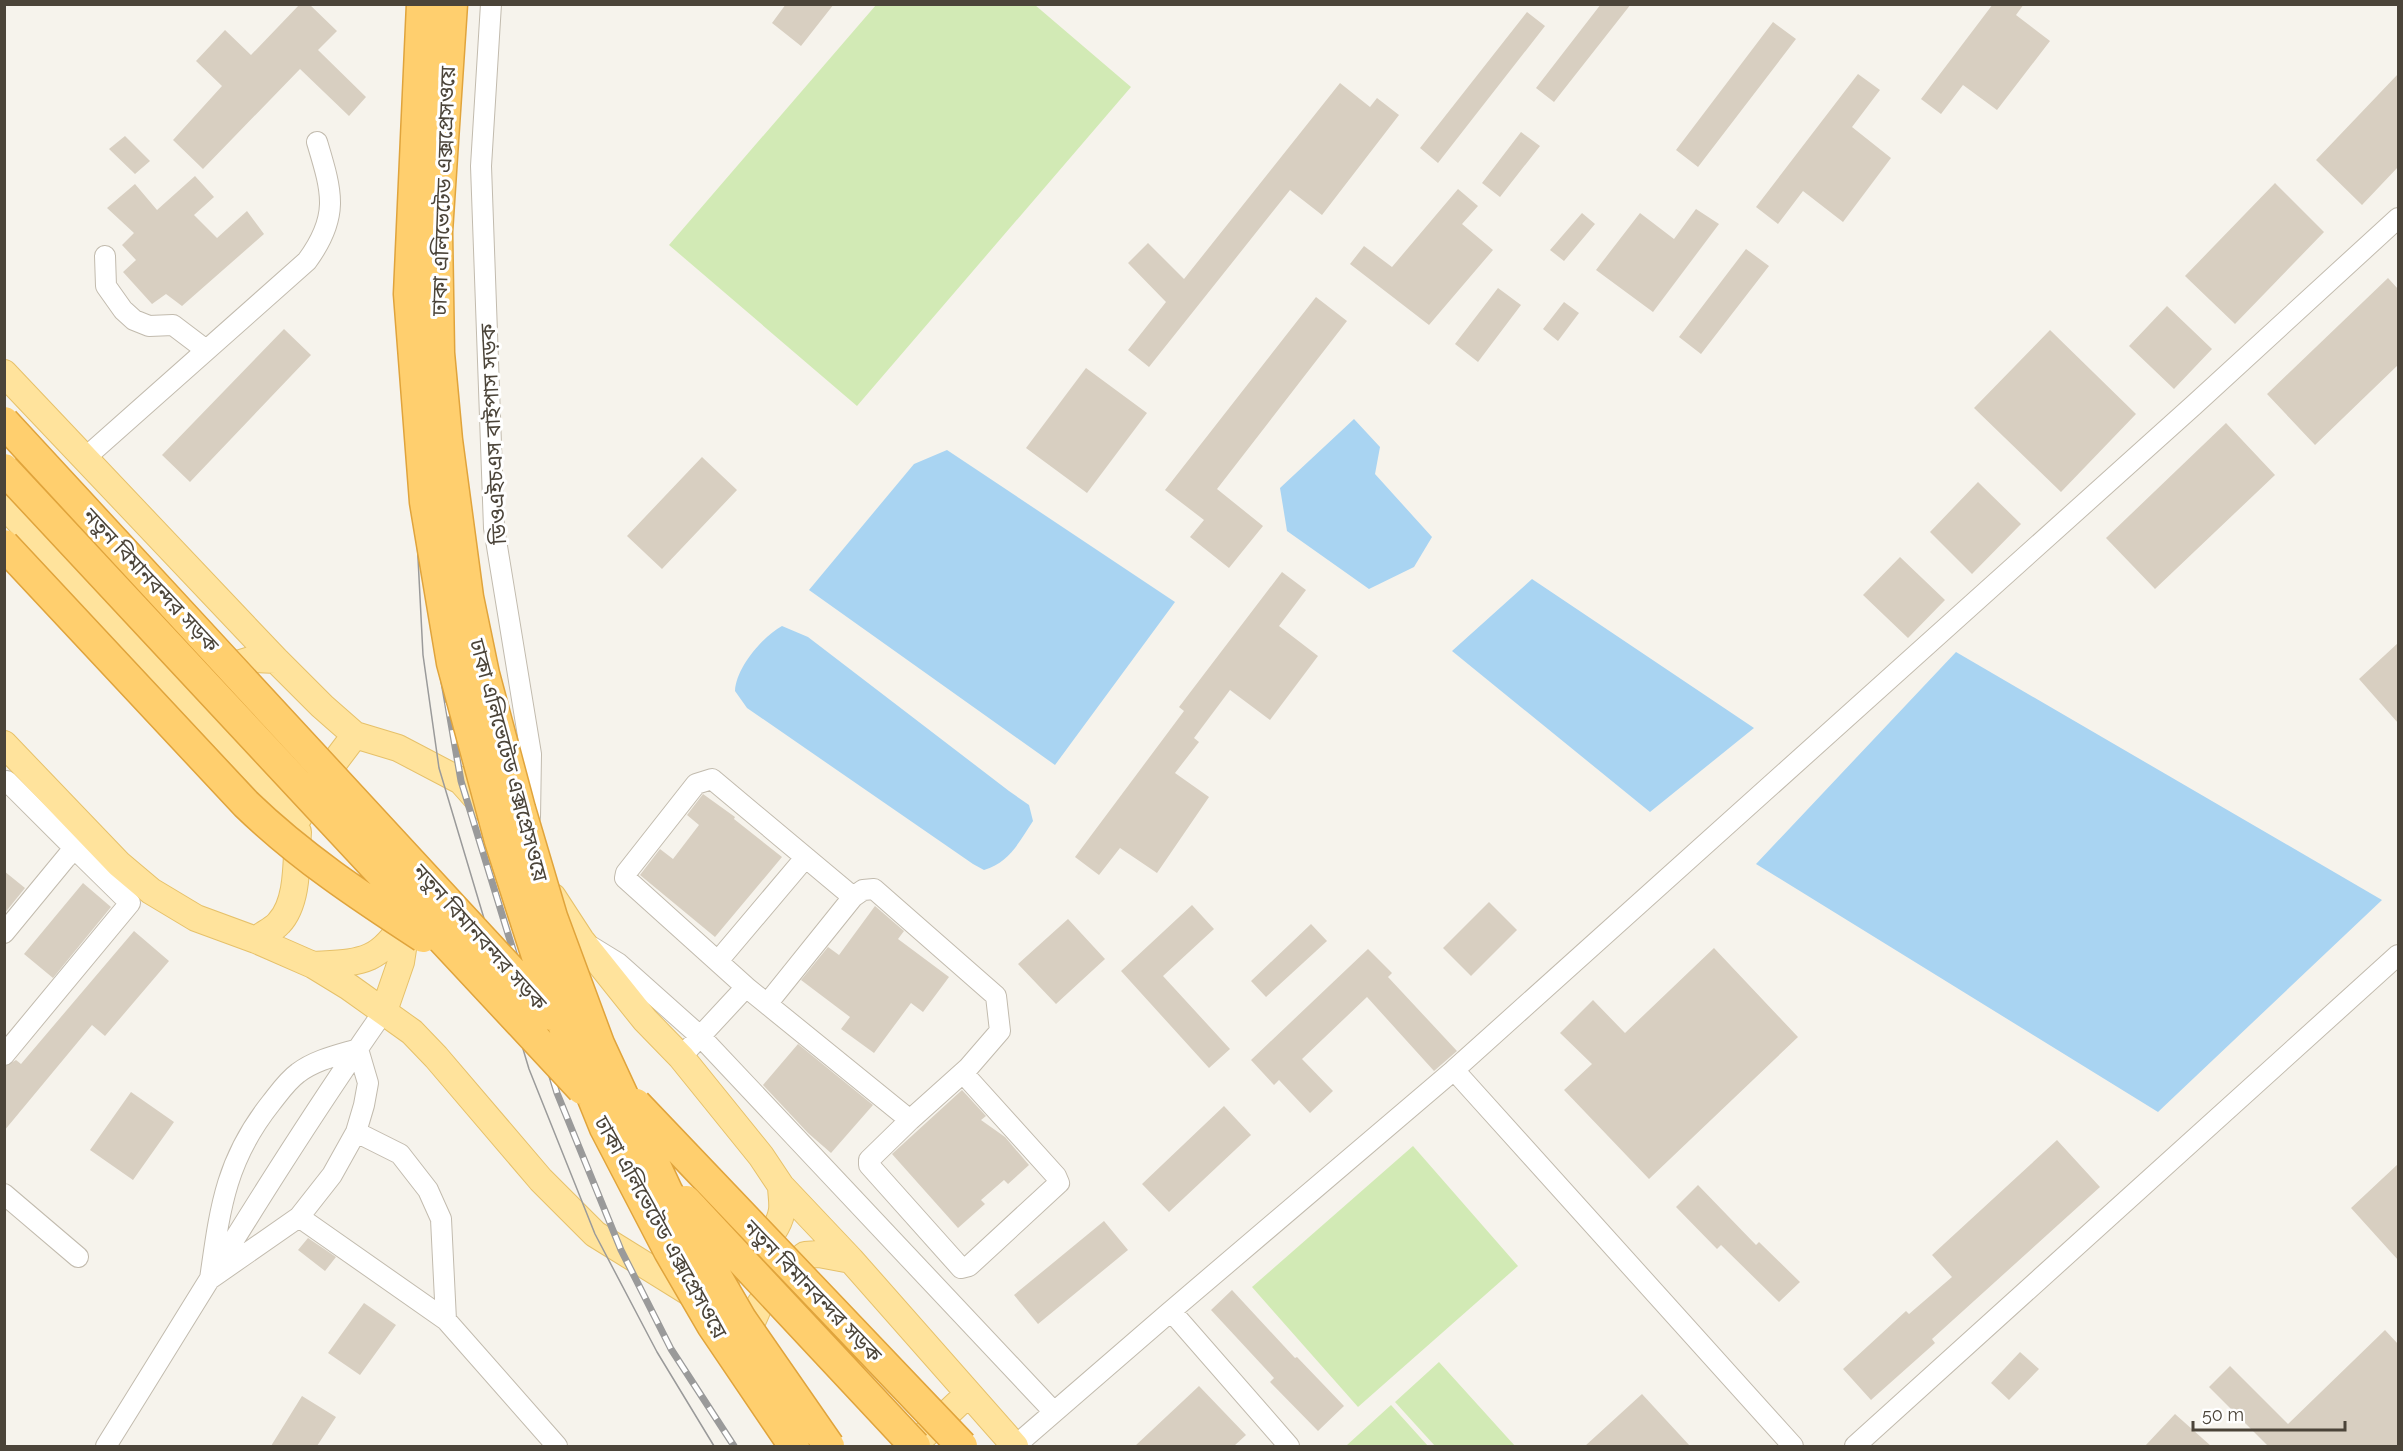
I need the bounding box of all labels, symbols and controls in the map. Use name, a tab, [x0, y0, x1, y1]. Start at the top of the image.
street label: ঢাকা এলিভেটেড এক্সপ্রেসওয়ে	[426, 65, 460, 317]
street label: ডিওএইচএস বাইপাস সড়ক	[475, 322, 511, 546]
street label: নতুন বিমানবন্দর সড়ক	[76, 502, 225, 659]
street label: ঢাকা এলিভেটেড এক্সপ্রেসওয়ে	[464, 635, 554, 885]
street label: নতুন বিমানবন্দর সড়ক	[407, 858, 553, 1017]
street label: ঢাকা এলিভেটেড এক্সপ্রেসওয়ে	[589, 1111, 733, 1343]
street label: নতুন বিমানবন্দর সড়ক	[737, 1214, 888, 1369]
scale bar	[2193, 1394, 2344, 1432]
text: 50 m	[2202, 1404, 2244, 1425]

